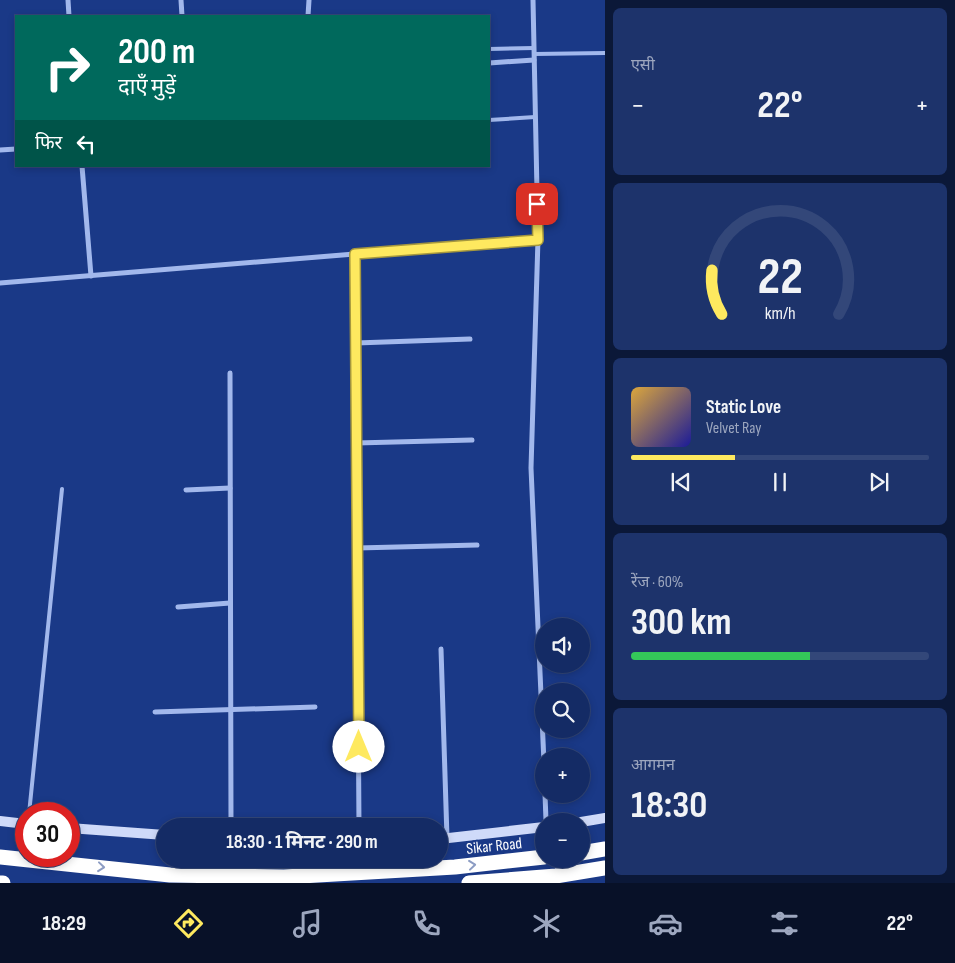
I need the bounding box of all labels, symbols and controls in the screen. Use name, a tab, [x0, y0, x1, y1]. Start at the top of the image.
text: 200 m	[118, 31, 195, 74]
icon: right	[35, 35, 100, 100]
text: एसी	[631, 56, 655, 75]
text: दाएँ मुड़ें	[118, 74, 176, 101]
text: 22°	[757, 83, 803, 128]
text: −	[631, 89, 645, 122]
text: +	[915, 89, 929, 122]
icon: left	[72, 130, 100, 158]
text: फिर	[35, 132, 62, 155]
pin	[516, 183, 558, 225]
icon: arrive	[523, 190, 551, 218]
text: 22	[757, 246, 803, 309]
text: km/h	[765, 303, 795, 324]
text: Static Love	[706, 396, 781, 419]
text: Velvet Ray	[706, 419, 761, 438]
icon: previous	[667, 468, 695, 496]
icon: pause	[766, 468, 794, 496]
icon: next	[865, 468, 893, 496]
text: रेंज · 60%	[631, 573, 683, 592]
text: 300 km	[631, 600, 731, 645]
map controls	[535, 618, 590, 868]
button: sound	[535, 618, 590, 673]
button: search	[535, 683, 590, 738]
position arrow	[332, 720, 384, 772]
button: +	[535, 748, 590, 803]
text: आगमन	[631, 756, 675, 775]
text: 18:30	[631, 783, 707, 828]
speed limit sign: 30	[15, 802, 80, 867]
button: −	[535, 813, 590, 868]
text: 18:30 · 1 मिनट · 290 m	[226, 831, 378, 854]
street label: Sikar Road	[465, 834, 523, 859]
one-way arrow	[469, 860, 477, 871]
one-way arrow	[97, 862, 105, 873]
icon: directions	[171, 906, 206, 941]
icon: music	[290, 906, 325, 941]
icon: phone	[409, 906, 444, 941]
icon: climate	[529, 906, 564, 941]
icon: car	[648, 906, 683, 941]
icon: filters	[767, 906, 802, 941]
text: 18:29	[42, 910, 86, 937]
text: 22°	[887, 910, 913, 937]

